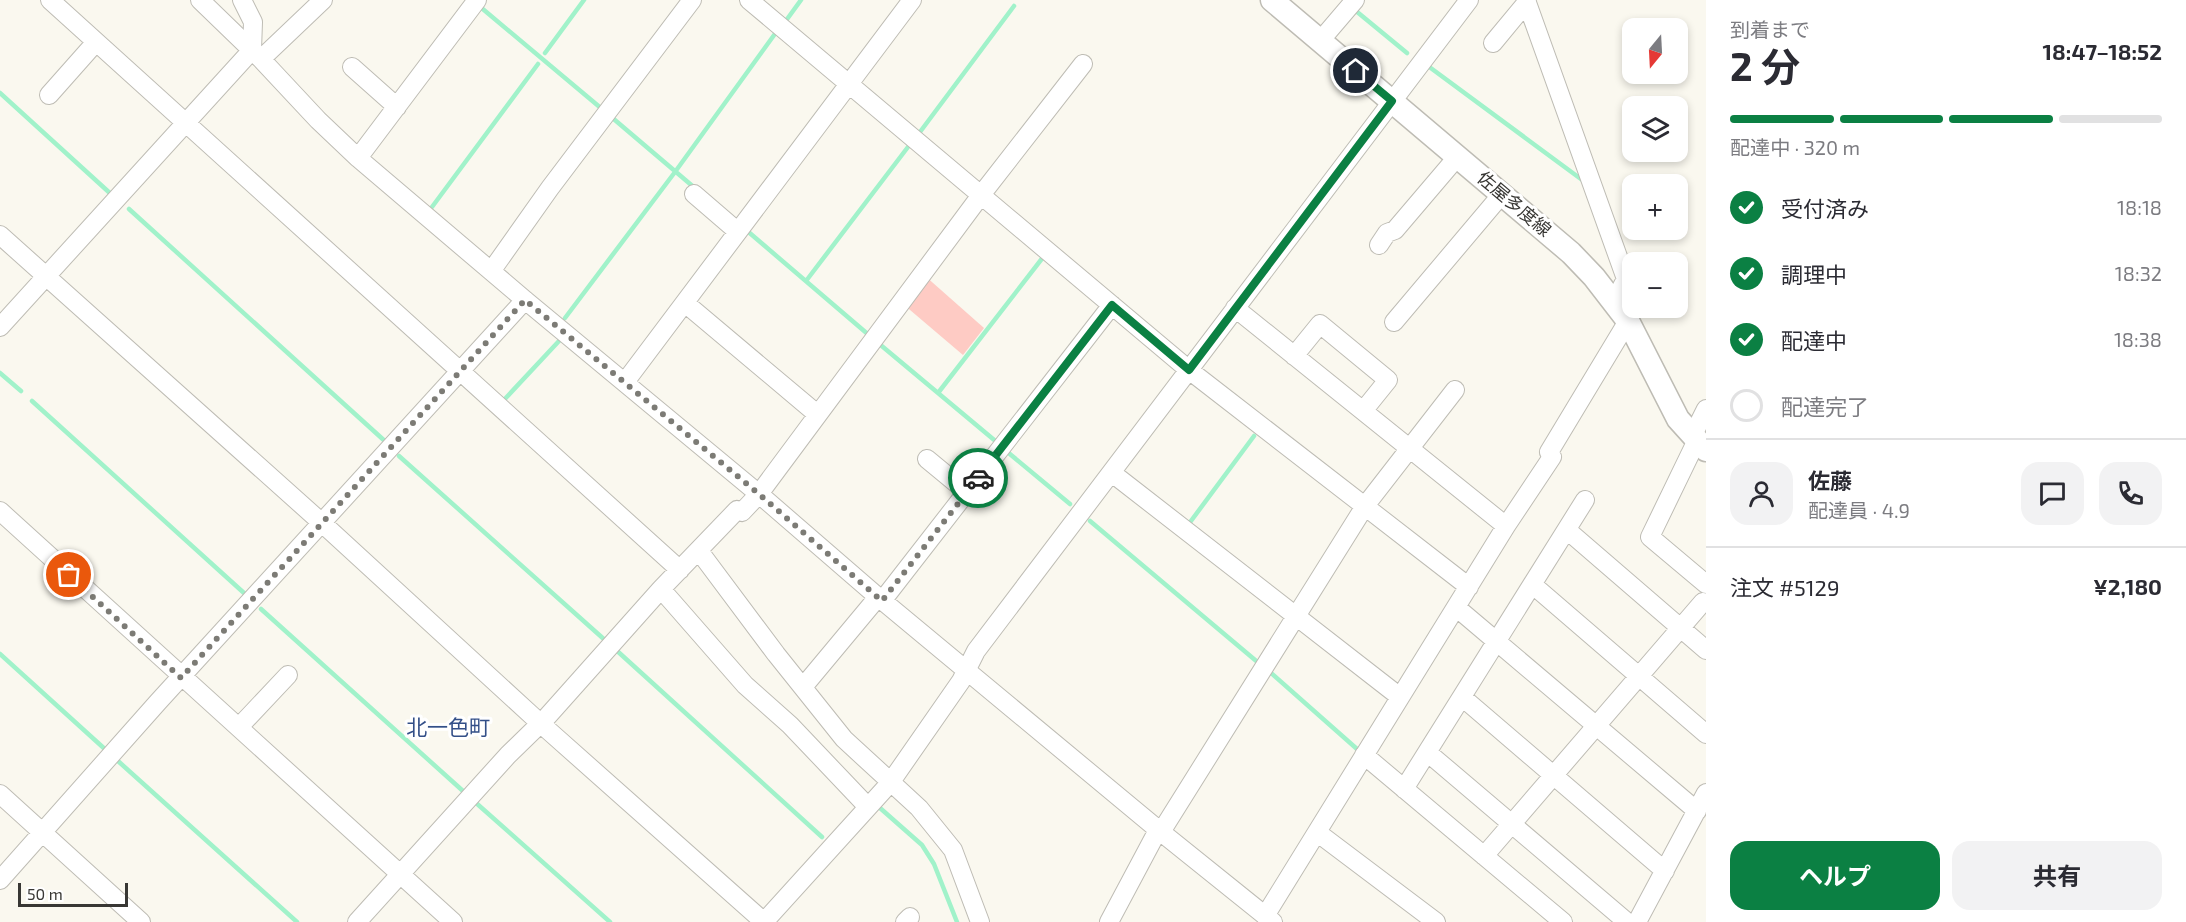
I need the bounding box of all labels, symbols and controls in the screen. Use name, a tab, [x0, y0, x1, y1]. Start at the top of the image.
text: 到着まで	[1730, 17, 1810, 41]
north arrow	[1622, 18, 1688, 84]
map controls	[1622, 18, 1688, 318]
text: 18:47–18:52	[2043, 38, 2162, 64]
text: 2 分	[1730, 42, 1800, 89]
pin	[1330, 45, 1381, 96]
icon: home	[1339, 54, 1372, 87]
button: layers	[1622, 96, 1688, 162]
text: 配達中 · 320 m	[1730, 135, 1860, 159]
street label: 佐屋多度線	[1473, 166, 1556, 241]
button: +	[1622, 174, 1688, 240]
icon: check	[1730, 191, 1763, 224]
text: 受付済み	[1781, 195, 1869, 221]
text: 18:18	[2117, 195, 2162, 219]
button: −	[1622, 252, 1688, 318]
icon: check	[1730, 257, 1763, 290]
text: 調理中	[1781, 261, 1847, 287]
text: 18:32	[2115, 261, 2162, 285]
icon: check	[1730, 323, 1763, 356]
text: 配達中	[1781, 327, 1847, 353]
text: 18:38	[2114, 327, 2162, 351]
text: 配達完了	[1781, 393, 1869, 419]
courier	[948, 448, 1008, 508]
icon: car	[962, 462, 995, 495]
button: person	[1730, 462, 1793, 525]
button: chat	[2021, 462, 2084, 525]
button: phone	[2099, 462, 2162, 525]
text: 佐藤	[1808, 467, 1852, 493]
text: 配達員 · 4.9	[1808, 498, 1910, 522]
pin	[43, 549, 94, 600]
icon: bag	[52, 558, 85, 591]
text: ¥2,180	[2093, 573, 2162, 599]
text: 注文 #5129	[1730, 574, 1839, 600]
district label: 北一色町	[406, 714, 490, 739]
button: ヘルプ	[1730, 841, 1940, 910]
button: 共有	[1952, 841, 2162, 910]
scale bar	[18, 880, 128, 908]
text: 50 m	[27, 884, 63, 903]

